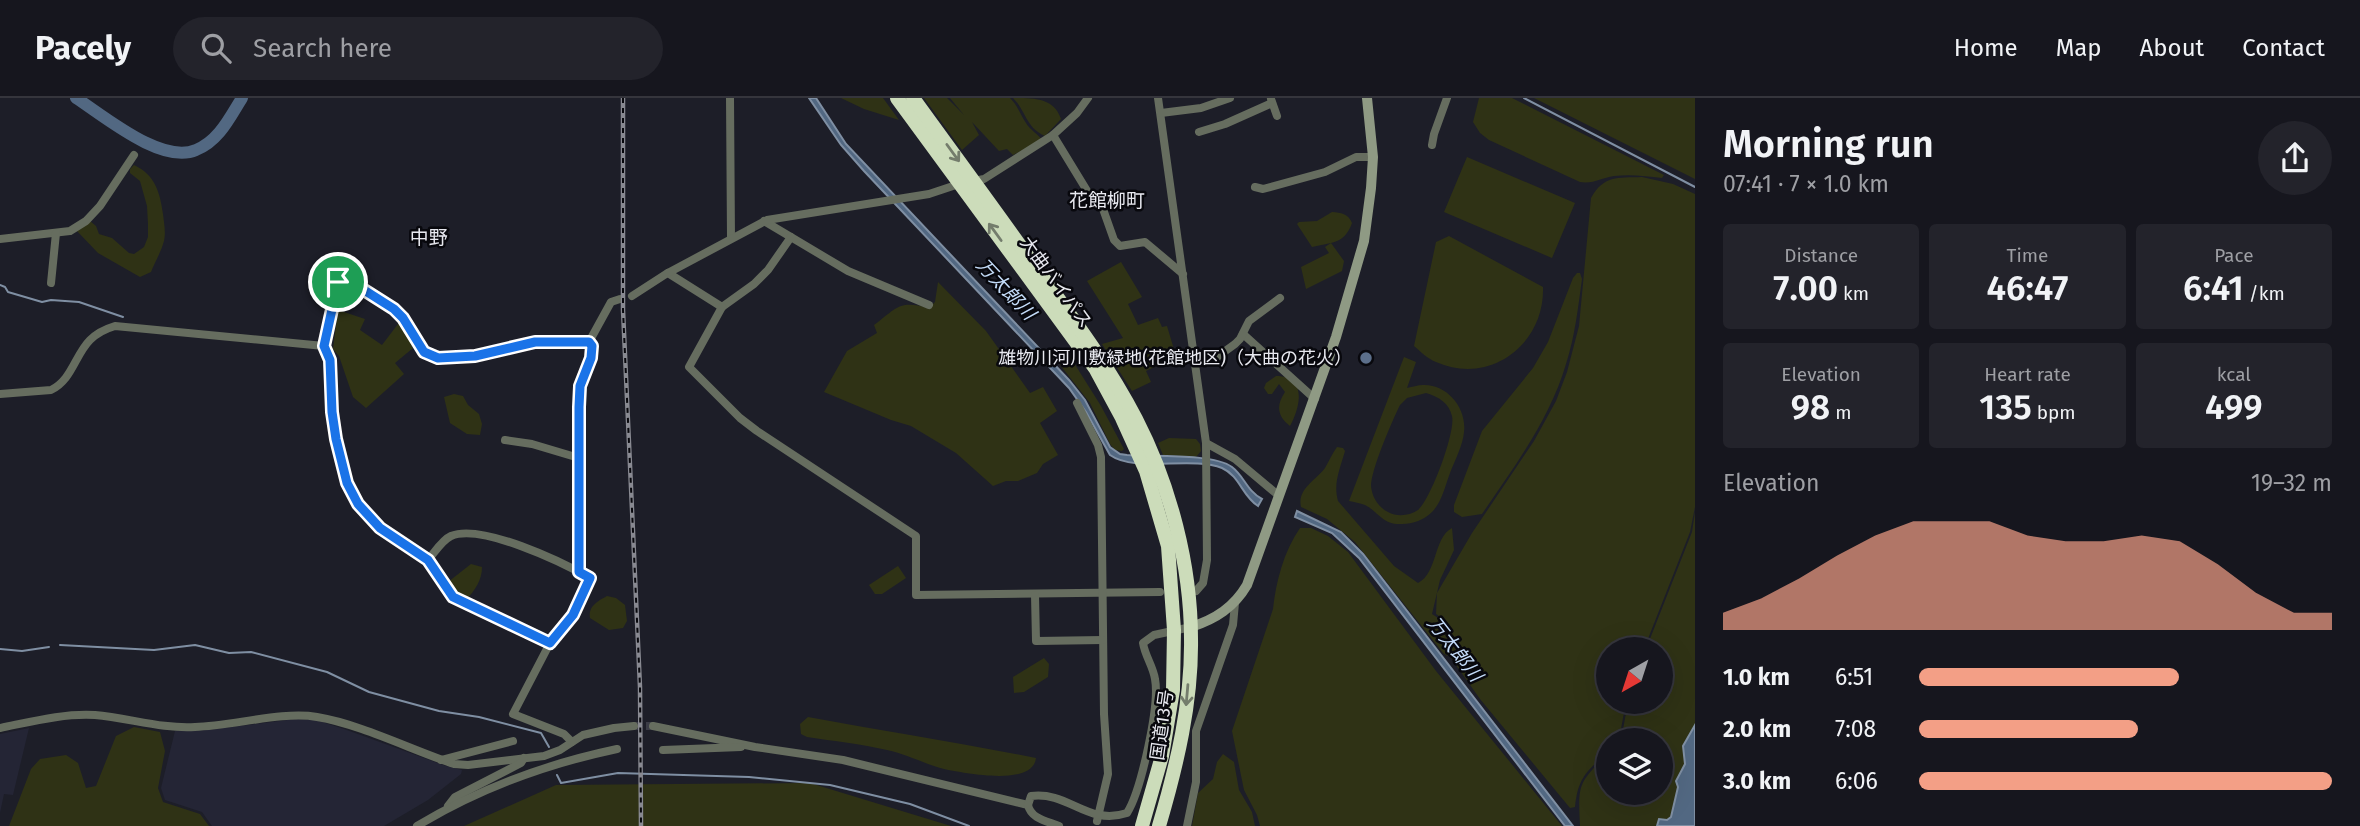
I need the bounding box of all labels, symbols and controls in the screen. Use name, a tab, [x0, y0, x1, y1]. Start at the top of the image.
search box	[173, 17, 663, 80]
text: Pacely	[35, 28, 131, 68]
icon: search	[197, 29, 235, 67]
text: Search here	[253, 33, 392, 64]
text: Home	[1954, 34, 2018, 62]
text: Map	[2056, 34, 2102, 62]
text: About	[2140, 34, 2204, 62]
text: Contact	[2242, 34, 2325, 62]
text: Morning run	[1723, 121, 1934, 167]
button: share	[2258, 121, 2332, 195]
one-way arrow	[946, 143, 960, 162]
text: 07:41 · 7 × 1.0 km	[1723, 170, 1889, 198]
district label: 花館柳町	[1069, 189, 1145, 212]
one-way arrow	[988, 223, 1002, 242]
district label: 中野	[410, 226, 448, 249]
street label: 大曲バイパス	[1015, 232, 1097, 332]
text: Distance	[1784, 244, 1858, 267]
text: Time	[2007, 244, 2048, 267]
text: Pace	[2214, 244, 2254, 267]
pin	[308, 252, 368, 312]
water label: 万太郎川	[972, 253, 1042, 326]
icon: arrive	[319, 263, 357, 301]
text: 7.00	[1773, 267, 1838, 309]
text: 46:47	[1987, 267, 2068, 309]
text: 6:41	[2183, 267, 2244, 309]
text: km	[1838, 282, 1869, 305]
text: /km	[2244, 282, 2285, 305]
place label: 雄物川河川敷緑地(花館地区)（大曲の花火）	[998, 347, 1352, 369]
marker: 雄物川河川敷緑地(花館地区)（大曲の花火）	[1358, 350, 1374, 366]
text: Elevation	[1781, 363, 1861, 386]
text: Heart rate	[1984, 363, 2071, 386]
text: kcal	[2217, 363, 2251, 386]
text: 98	[1791, 386, 1830, 428]
text: 135	[1979, 386, 2032, 428]
text: 499	[2205, 386, 2263, 428]
text: m	[1830, 401, 1852, 424]
text: bpm	[2032, 401, 2076, 424]
text: Elevation	[1723, 469, 1819, 497]
text: 19–32 m	[2251, 469, 2332, 497]
water label: 万太郎川	[1423, 612, 1489, 688]
north arrow	[1596, 637, 1673, 714]
map controls	[1596, 637, 1673, 805]
text: 1.0 km	[1723, 663, 1790, 691]
text: 6:51	[1835, 663, 1873, 691]
one-way arrow	[1180, 683, 1193, 706]
street label: 国道13号	[1146, 688, 1178, 762]
text: 2.0 km	[1723, 715, 1791, 743]
text: 7:08	[1835, 715, 1876, 743]
button: layers	[1596, 728, 1673, 805]
text: 3.0 km	[1723, 767, 1791, 795]
text: 6:06	[1835, 767, 1878, 795]

